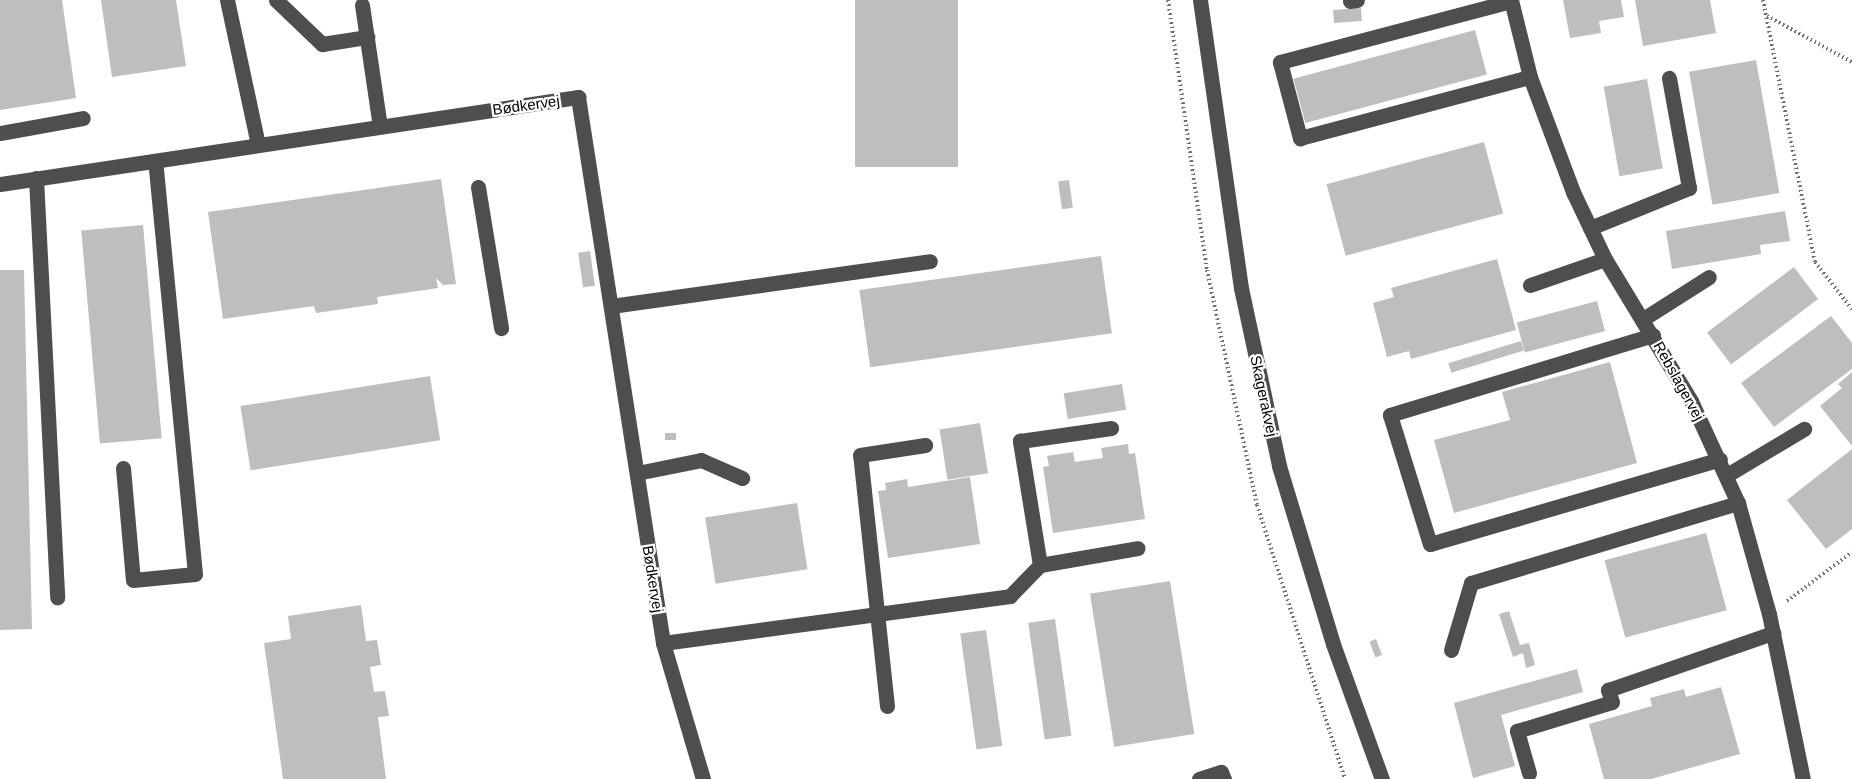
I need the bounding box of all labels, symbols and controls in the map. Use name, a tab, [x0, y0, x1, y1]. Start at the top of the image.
street label: Bødkervej	[491, 91, 561, 119]
street label: Rebslagervej	[1650, 338, 1708, 424]
street label: Skagerakvej	[1247, 354, 1281, 438]
street label: Bødkervej	[639, 544, 667, 614]

